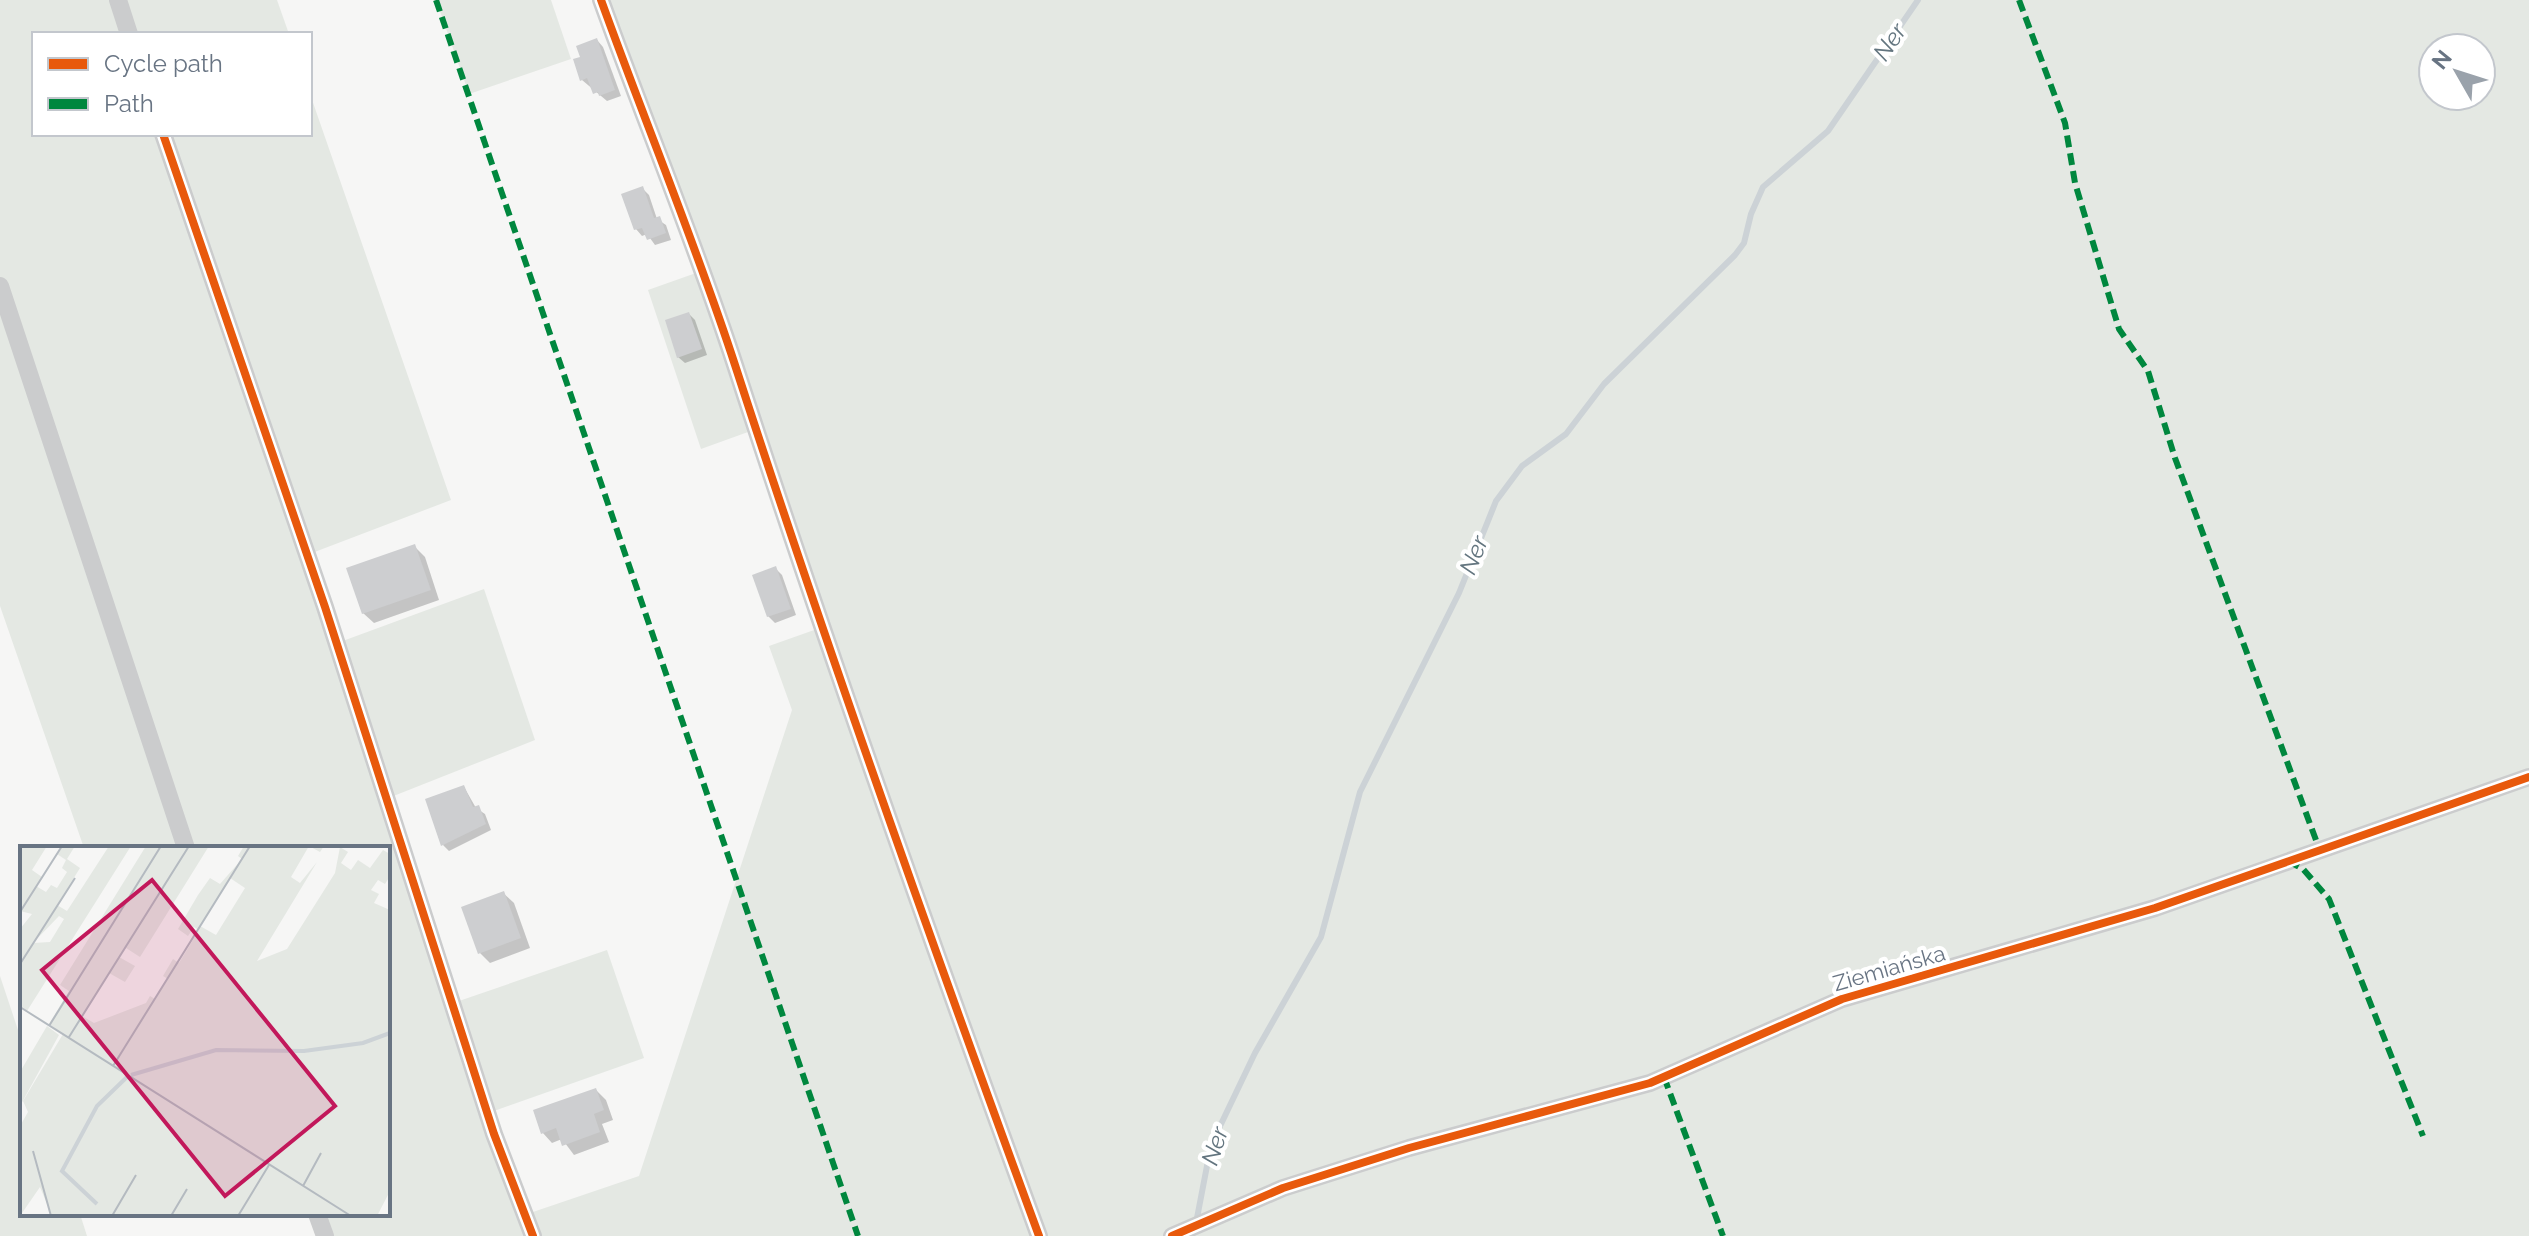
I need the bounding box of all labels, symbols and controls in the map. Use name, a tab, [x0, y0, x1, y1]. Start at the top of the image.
water label: Ner	[1867, 17, 1913, 66]
legend	[32, 32, 312, 136]
north arrow	[2417, 32, 2497, 112]
text: N	[2426, 45, 2457, 74]
text: Cycle path	[104, 49, 223, 78]
text: Path	[104, 89, 154, 118]
water label: Ner	[1453, 531, 1495, 578]
inset map	[20, 846, 390, 1216]
street label: Ziemiańska	[1830, 940, 1948, 996]
water label: Ner	[1195, 1122, 1235, 1169]

